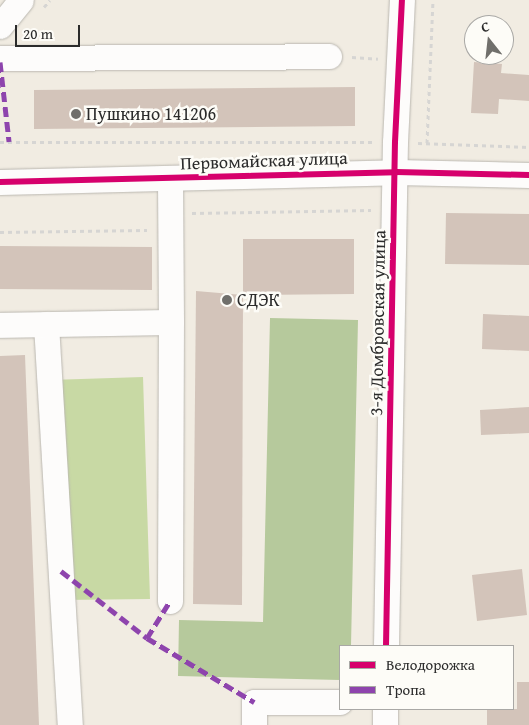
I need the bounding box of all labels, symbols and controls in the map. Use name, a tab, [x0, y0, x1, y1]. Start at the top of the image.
scale bar	[18, 15, 82, 47]
north arrow	[464, 15, 514, 65]
text: С	[479, 16, 492, 37]
text: 20 m	[23, 23, 53, 44]
place label: Пушкино 141206	[86, 103, 216, 125]
marker: Пушкино 141206	[70, 108, 82, 120]
street label: Первомайская улица	[180, 147, 348, 175]
street label: 3-я Домбровская улица	[366, 230, 390, 416]
place label: СДЭК	[237, 289, 280, 311]
marker: СДЭК	[221, 294, 233, 306]
legend	[339, 645, 514, 710]
text: Велодорожка	[386, 654, 475, 675]
text: Тропа	[386, 679, 426, 700]

